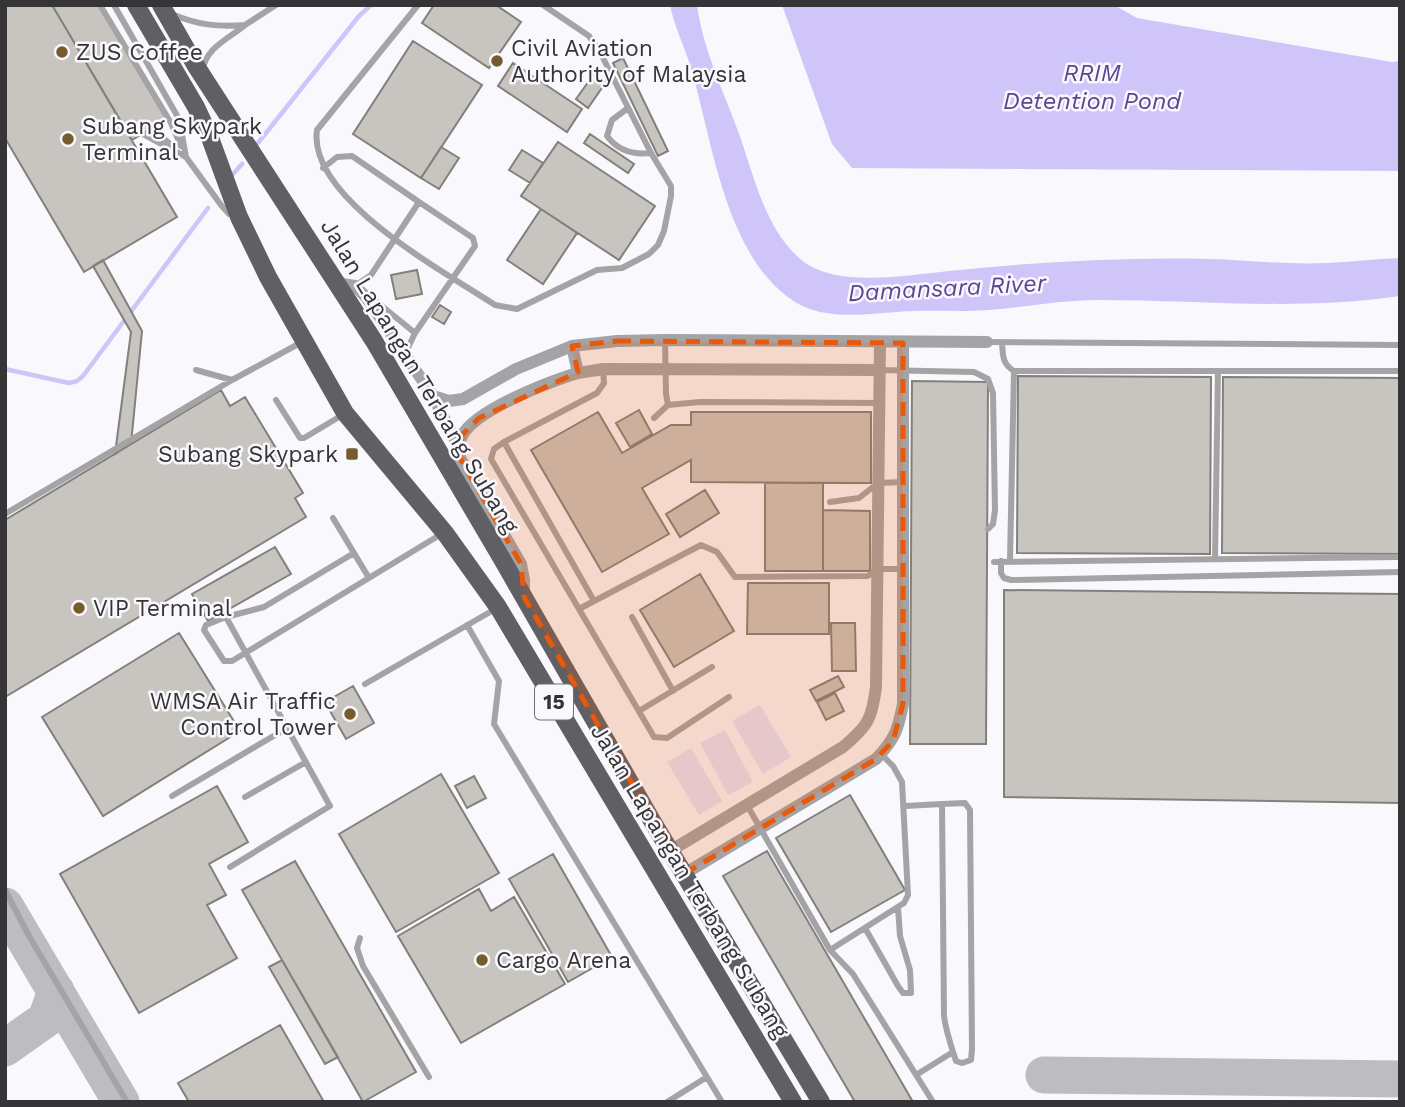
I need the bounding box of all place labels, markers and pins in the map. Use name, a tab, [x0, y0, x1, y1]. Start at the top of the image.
place label: Civil Aviation Authority of Malaysia	[511, 35, 746, 88]
place label: ZUS Coffee	[76, 39, 203, 66]
marker: ZUS Coffee	[54, 44, 70, 60]
marker: Civil Aviation Authority of Malaysia	[489, 53, 505, 69]
place label: Subang Skypark Terminal	[82, 113, 262, 166]
marker: Subang Skypark Terminal	[60, 131, 76, 147]
place label: Subang Skypark	[158, 441, 338, 468]
marker: Subang Skypark	[344, 446, 360, 462]
place label: VIP Terminal	[93, 595, 232, 622]
marker: VIP Terminal	[71, 600, 87, 616]
place label: WMSA Air Traffic Control Tower	[150, 688, 336, 741]
marker: WMSA Air Traffic Control Tower	[342, 706, 358, 722]
place label: Cargo Arena	[496, 947, 631, 974]
marker: Cargo Arena	[474, 952, 490, 968]

